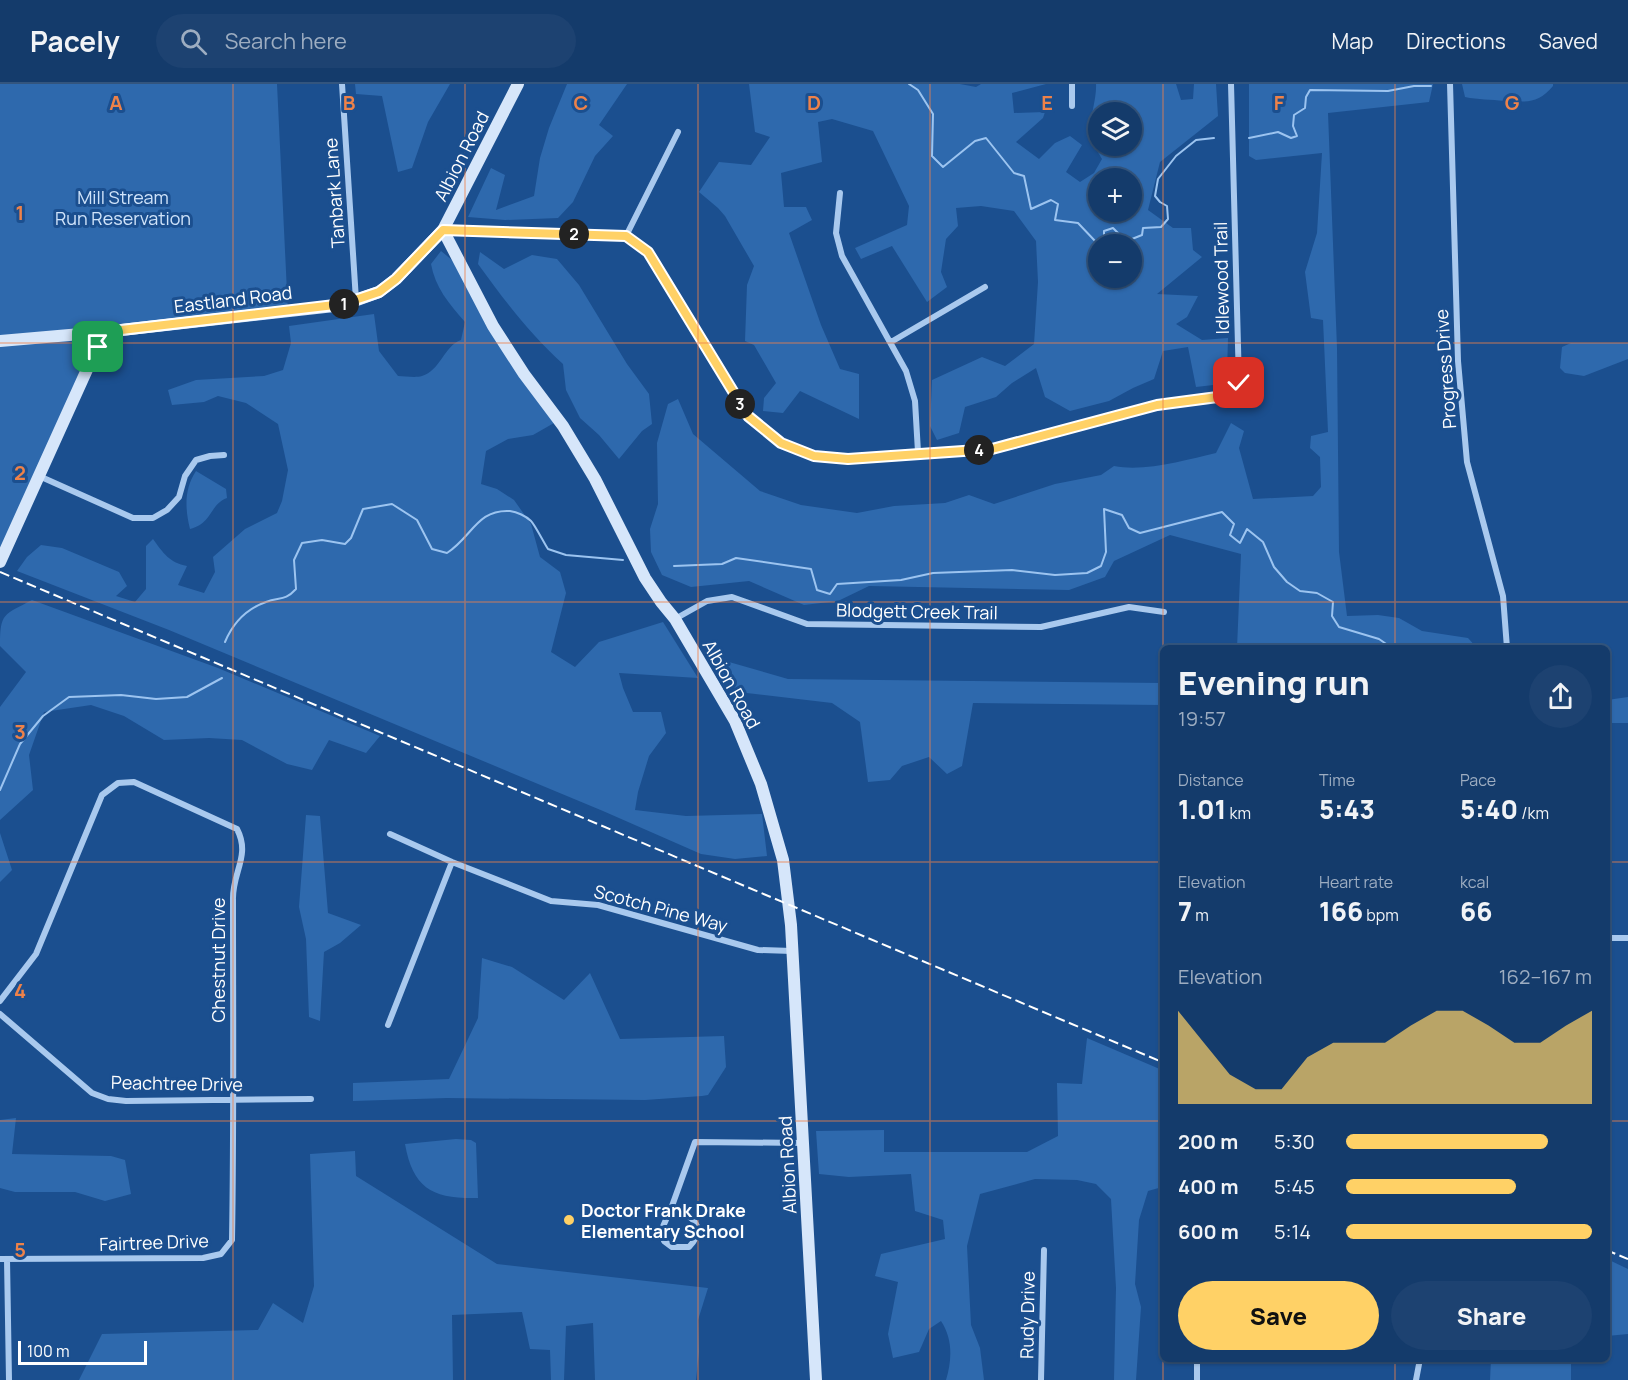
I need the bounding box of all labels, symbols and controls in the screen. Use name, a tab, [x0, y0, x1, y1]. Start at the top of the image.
search box	[156, 14, 576, 68]
text: Pacely	[30, 22, 120, 60]
icon: search	[177, 25, 210, 58]
text: Search here	[225, 26, 347, 56]
text: Map	[1332, 27, 1373, 55]
text: Directions	[1406, 27, 1506, 55]
text: Saved	[1539, 27, 1598, 55]
text: A	[109, 89, 123, 116]
text: B	[343, 89, 356, 116]
text: C	[574, 89, 588, 116]
text: D	[807, 89, 821, 116]
text: E	[1041, 89, 1053, 116]
text: F	[1274, 89, 1285, 116]
text: G	[1505, 89, 1520, 116]
map controls	[1088, 102, 1142, 288]
button: layers	[1088, 102, 1142, 156]
street label: Albion Road	[428, 107, 494, 205]
street label: Tanbark Lane	[318, 137, 350, 249]
button: +	[1088, 168, 1142, 222]
park label: Mill Stream Run Reservation	[55, 185, 191, 230]
text: 1	[16, 199, 24, 226]
pin: 2	[559, 219, 589, 249]
street label: Idlewood Trail	[1208, 221, 1234, 335]
text: 2	[569, 223, 579, 245]
button: −	[1088, 234, 1142, 288]
street label: Eastland Road	[173, 280, 293, 318]
pin: 1	[329, 289, 359, 319]
text: 1	[340, 293, 348, 315]
street label: Progress Drive	[1429, 308, 1461, 430]
pin	[72, 321, 123, 372]
icon: arrive	[81, 330, 114, 363]
pin	[1213, 357, 1264, 408]
icon: check	[1222, 366, 1255, 399]
pin: 3	[725, 389, 755, 419]
text: 3	[735, 393, 745, 415]
pin: 4	[964, 435, 994, 465]
text: 4	[974, 439, 984, 461]
text: 2	[14, 459, 26, 486]
street label: Blodgett Creek Trail	[836, 598, 998, 624]
street label: Albion Road	[698, 635, 766, 733]
text: Evening run	[1178, 660, 1370, 705]
button: share	[1529, 665, 1592, 728]
text: 19:57	[1178, 705, 1226, 732]
text: 3	[14, 718, 26, 745]
text: Distance	[1178, 769, 1244, 791]
text: Time	[1319, 769, 1355, 791]
text: Pace	[1460, 769, 1496, 791]
text: 1.01	[1178, 791, 1226, 827]
text: 5:43	[1319, 791, 1375, 827]
text: 5:40	[1460, 791, 1518, 827]
text: km	[1226, 802, 1251, 824]
text: /km	[1518, 802, 1549, 824]
text: Elevation	[1178, 871, 1246, 893]
text: Heart rate	[1319, 871, 1393, 893]
text: kcal	[1460, 871, 1489, 893]
street label: Scotch Pine Way	[592, 879, 731, 937]
text: 7	[1178, 893, 1192, 929]
text: 166	[1319, 893, 1363, 929]
text: 66	[1460, 893, 1492, 929]
street label: Chestnut Drive	[206, 897, 230, 1023]
text: m	[1192, 904, 1209, 926]
text: bpm	[1363, 904, 1399, 926]
text: Elevation	[1178, 963, 1262, 990]
text: 162–167 m	[1499, 963, 1592, 990]
text: 4	[14, 977, 26, 1004]
street label: Peachtree Drive	[111, 1070, 243, 1096]
street label: Albion Road	[772, 1115, 802, 1215]
text: 200 m	[1178, 1128, 1238, 1155]
text: 5:30	[1274, 1128, 1315, 1155]
text: 400 m	[1178, 1173, 1238, 1200]
text: 5:45	[1274, 1173, 1315, 1200]
place label: Doctor Frank Drake Elementary School	[581, 1198, 746, 1243]
marker: Doctor Frank Drake Elementary School	[562, 1213, 576, 1227]
text: 600 m	[1178, 1218, 1239, 1245]
text: 5:14	[1274, 1218, 1311, 1245]
street label: Fairtree Drive	[99, 1228, 209, 1256]
text: 5	[14, 1236, 26, 1263]
street label: Rudy Drive	[1014, 1271, 1040, 1359]
button: Save	[1178, 1281, 1379, 1350]
button: Share	[1391, 1281, 1592, 1350]
scale bar	[18, 1338, 147, 1366]
text: 100 m	[27, 1340, 70, 1362]

